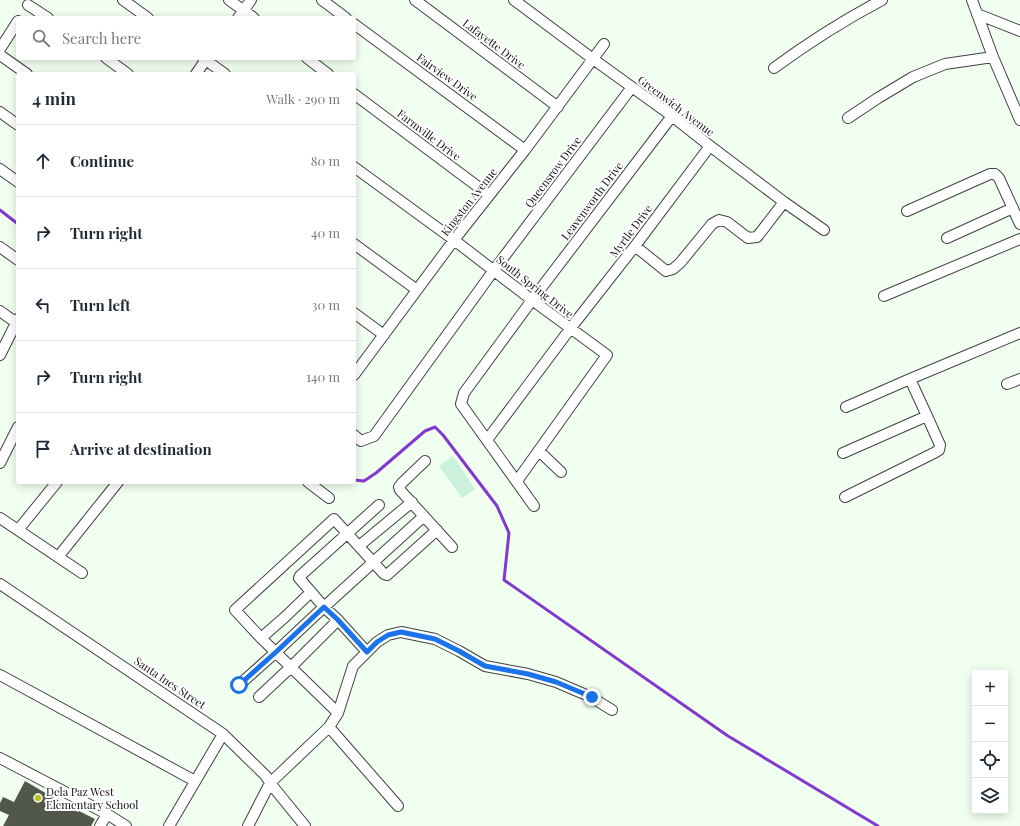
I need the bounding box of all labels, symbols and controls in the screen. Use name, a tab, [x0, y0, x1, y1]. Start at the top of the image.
street label: Lafayette Drive	[460, 15, 529, 72]
search box	[16, 16, 356, 60]
icon: search	[30, 27, 52, 49]
text: Search here	[62, 28, 141, 48]
street label: Fairview Drive	[414, 49, 481, 104]
street label: Greenwich Avenue	[635, 72, 718, 140]
text: 4 min	[32, 87, 76, 109]
text: Walk · 290 m	[266, 90, 340, 107]
street label: Farmville Drive	[394, 106, 465, 164]
street label: Queensrow Drive	[521, 133, 585, 210]
icon: ahead	[32, 150, 54, 172]
text: Continue	[70, 151, 134, 171]
text: 80 m	[311, 152, 340, 169]
street label: Leavenworth Drive	[557, 158, 626, 243]
street label: Kingston Avenue	[437, 164, 500, 239]
street label: Myrtle Drive	[606, 201, 656, 260]
icon: right	[32, 222, 54, 244]
text: Turn right	[70, 223, 143, 243]
text: 40 m	[311, 224, 340, 241]
street label: South Spring Drive	[494, 252, 577, 322]
icon: left	[32, 294, 54, 316]
text: Turn left	[70, 295, 131, 315]
text: 30 m	[312, 296, 340, 313]
icon: right	[32, 366, 54, 388]
text: Turn right	[70, 367, 143, 387]
text: 140 m	[306, 368, 340, 385]
icon: arrive	[32, 438, 54, 460]
text: Arrive at destination	[70, 439, 212, 459]
street label: Santa Ines Street	[132, 653, 209, 712]
map controls	[972, 670, 1008, 814]
button: +	[972, 670, 1008, 706]
route start	[230, 676, 248, 694]
route end	[583, 688, 601, 706]
button: −	[972, 706, 1008, 742]
button: locate	[972, 742, 1008, 778]
button: layers	[972, 778, 1008, 814]
place label: Dela Paz West Elementary School	[46, 784, 138, 812]
marker: Dela Paz West Elementary School	[33, 793, 43, 803]

